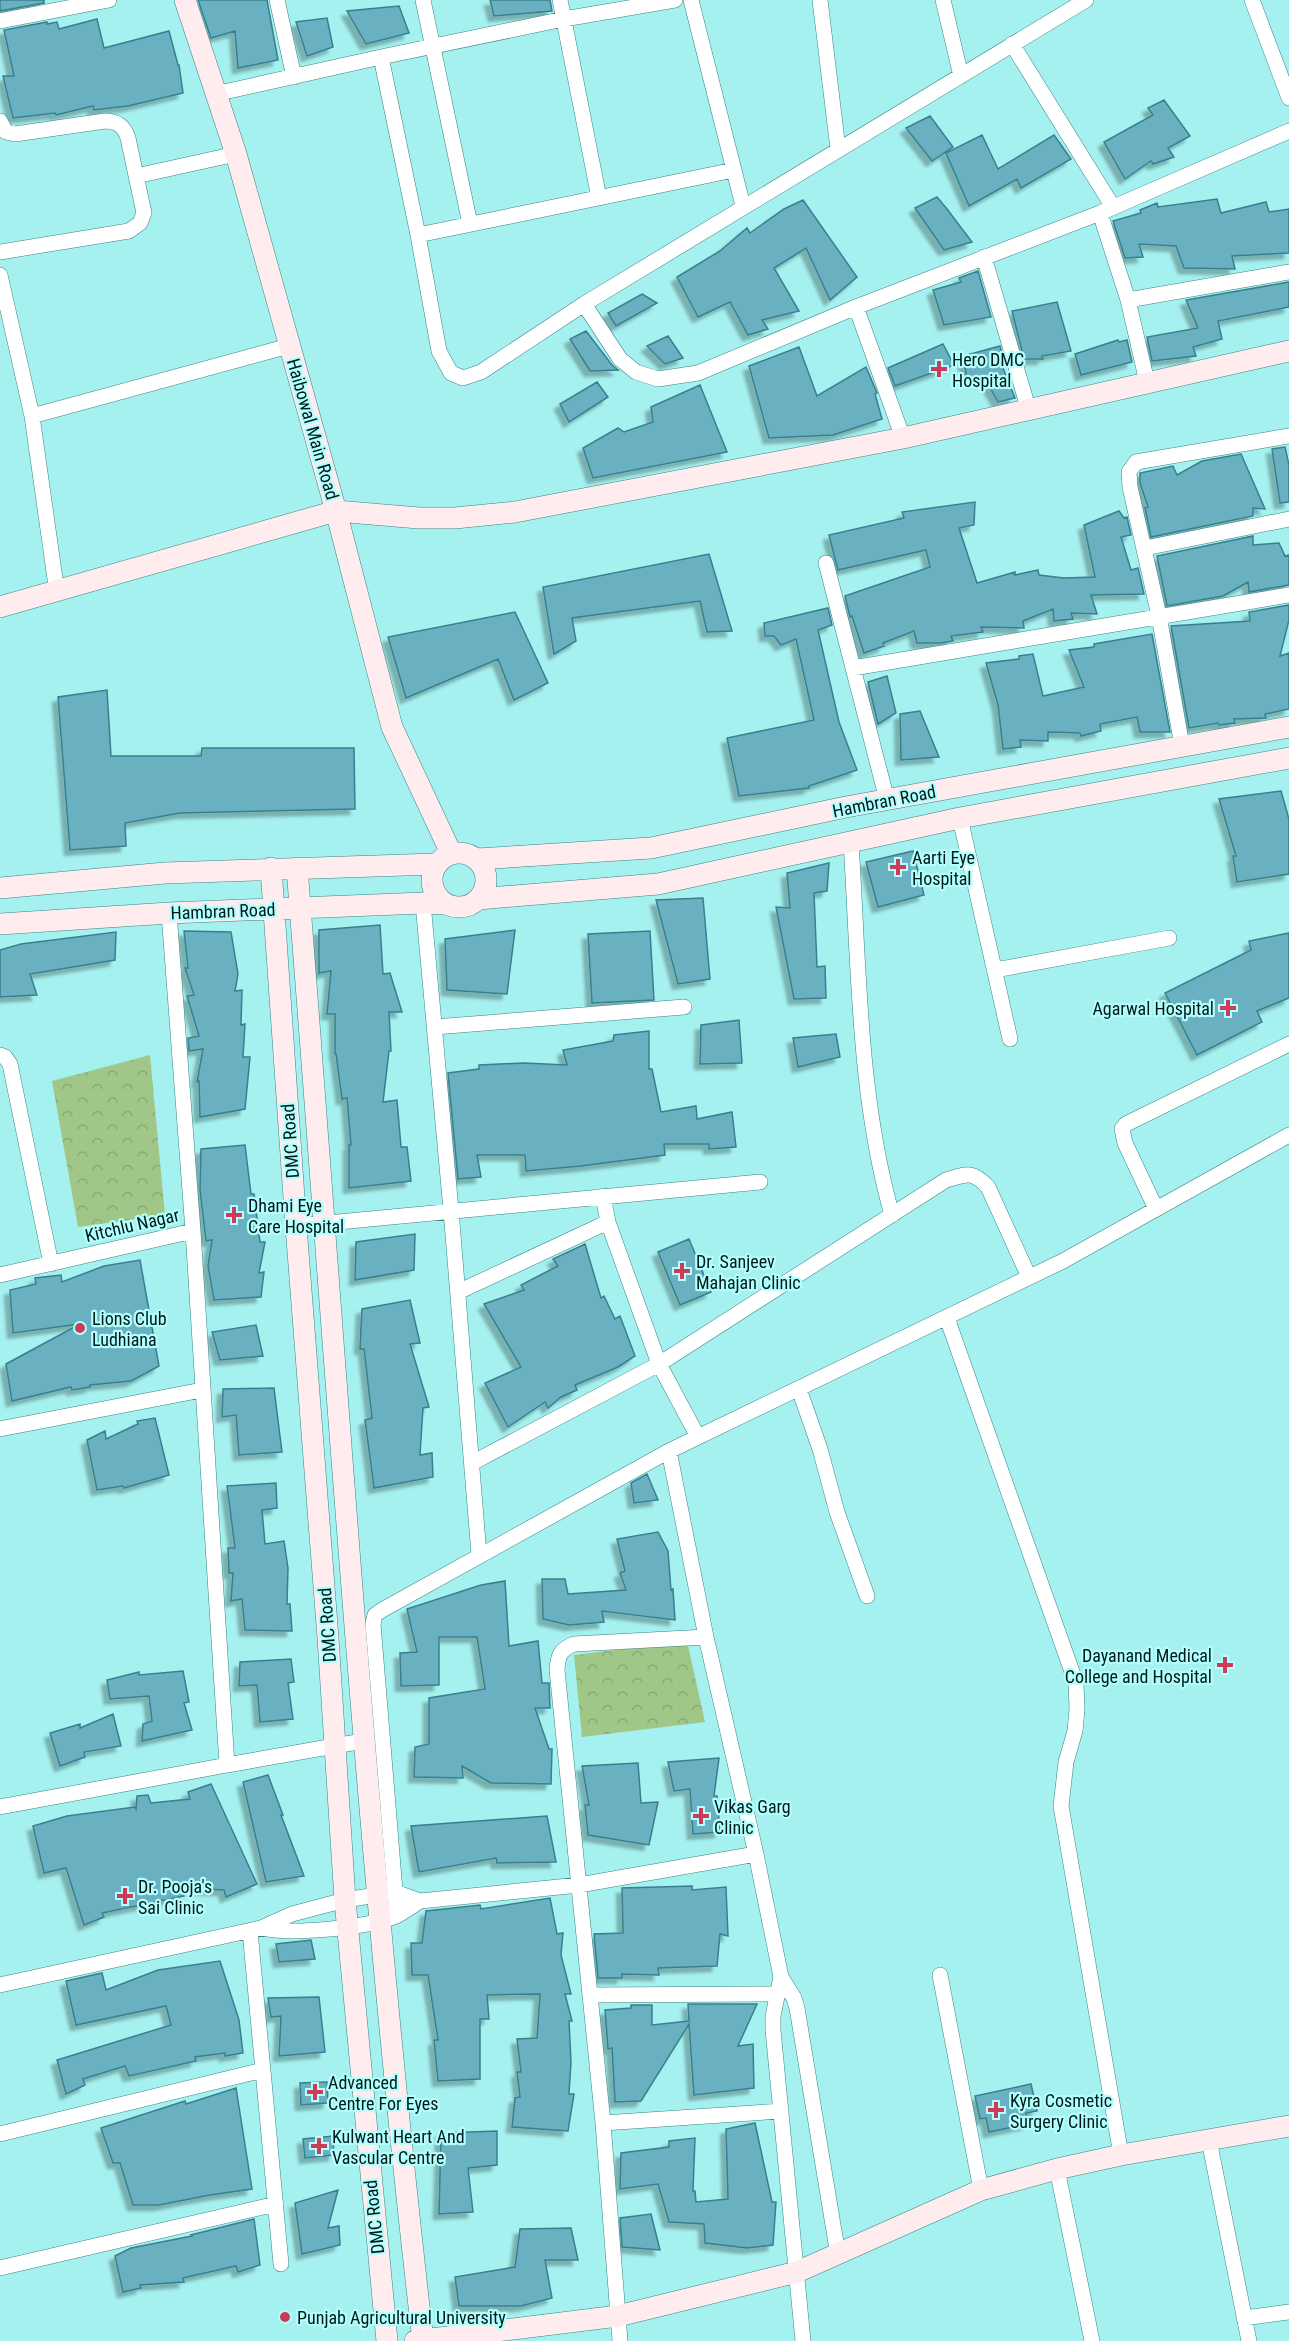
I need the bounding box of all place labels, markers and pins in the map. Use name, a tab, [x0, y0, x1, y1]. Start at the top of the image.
place label: Hero DMC Hospital	[952, 349, 1024, 391]
marker: Hero DMC Hospital	[930, 360, 948, 378]
place label: Aarti Eye Hospital	[912, 847, 975, 889]
marker: Aarti Eye Hospital	[889, 858, 907, 876]
place label: Agarwal Hospital	[1092, 998, 1214, 1019]
marker: Agarwal Hospital	[1219, 999, 1237, 1017]
place label: Dhami Eye Care Hospital	[248, 1195, 344, 1237]
marker: Dhami Eye Care Hospital	[225, 1206, 243, 1224]
place label: Dr. Sanjeev Mahajan Clinic	[696, 1251, 801, 1293]
marker: Dr. Sanjeev Mahajan Clinic	[673, 1262, 691, 1280]
place label: Lions Club Ludhiana	[92, 1308, 167, 1350]
marker: Lions Club Ludhiana	[73, 1321, 87, 1335]
place label: Dayanand Medical College and Hospital	[1065, 1645, 1212, 1687]
marker: Dayanand Medical College and Hospital	[1216, 1656, 1234, 1674]
place label: Vikas Garg Clinic	[714, 1796, 791, 1838]
marker: Vikas Garg Clinic	[692, 1807, 710, 1825]
place label: Dr. Pooja's Sai Clinic	[138, 1876, 212, 1918]
marker: Dr. Pooja's Sai Clinic	[116, 1887, 134, 1905]
place label: Advanced Centre For Eyes	[328, 2072, 438, 2114]
marker: Advanced Centre For Eyes	[306, 2083, 324, 2101]
place label: Kyra Cosmetic Surgery Clinic	[1010, 2090, 1112, 2132]
marker: Kyra Cosmetic Surgery Clinic	[987, 2101, 1005, 2119]
place label: Kulwant Heart And Vascular Centre	[332, 2126, 465, 2168]
marker: Kulwant Heart And Vascular Centre	[310, 2137, 328, 2155]
place label: Punjab Agricultural University	[297, 2307, 506, 2328]
marker: Punjab Agricultural University	[278, 2310, 292, 2324]

